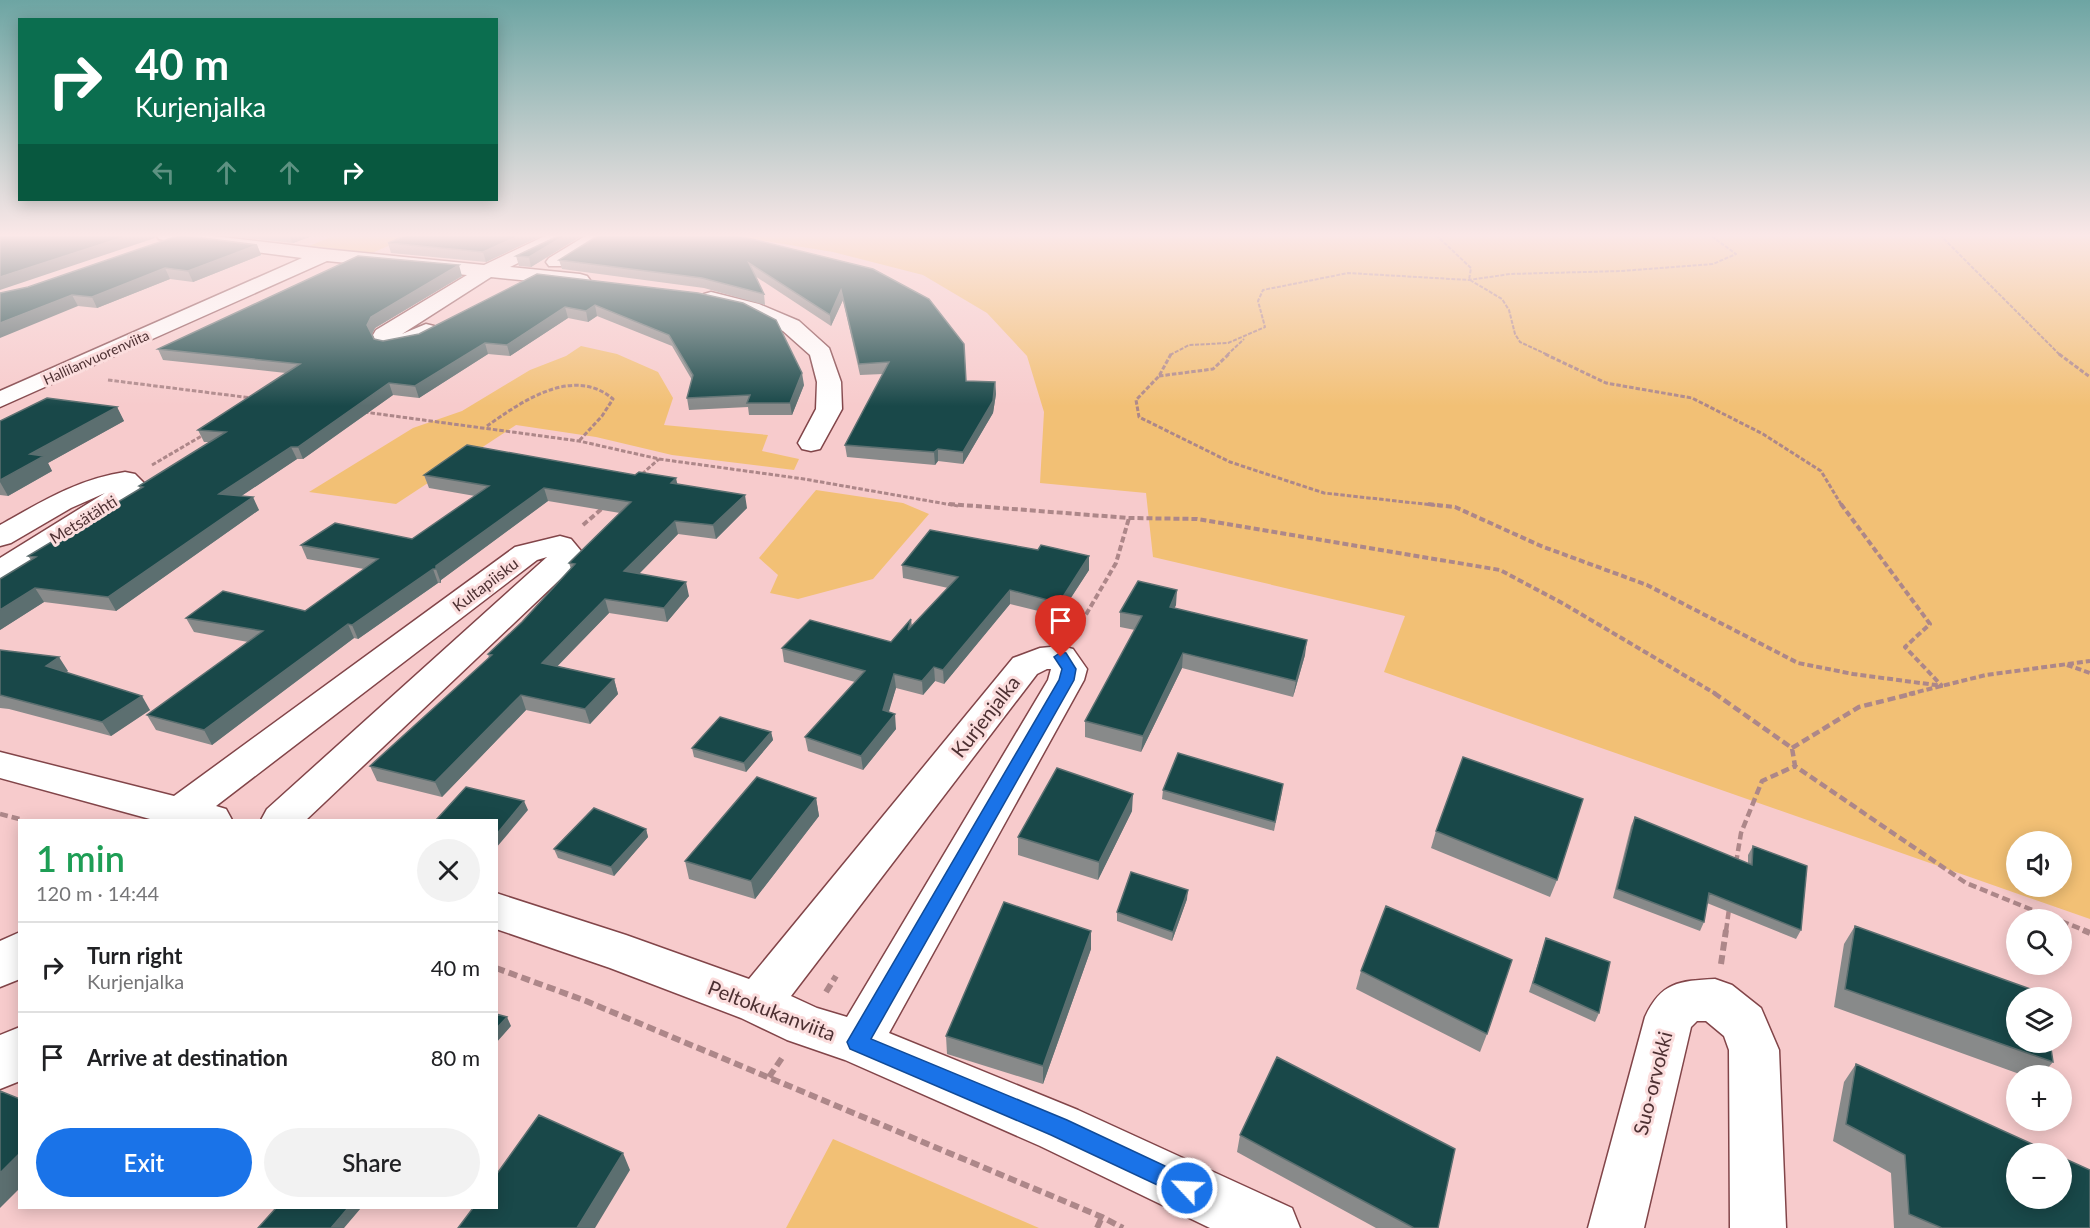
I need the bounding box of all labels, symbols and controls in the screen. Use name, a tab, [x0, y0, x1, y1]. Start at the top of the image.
text: 40 m	[135, 39, 229, 89]
icon: right	[36, 42, 114, 120]
text: Kurjenjalka	[135, 90, 266, 123]
icon: left	[147, 156, 180, 189]
icon: ahead	[210, 156, 243, 189]
icon: ahead	[273, 156, 306, 189]
icon: right	[336, 156, 369, 189]
street label: Hallilanvuorenviita	[40, 326, 152, 388]
street label: Metsätähti	[46, 491, 120, 547]
street label: Kultapiisku	[448, 553, 522, 615]
pin	[1035, 595, 1086, 657]
icon: arrive	[1044, 604, 1077, 637]
street label: Kurjenjalka	[946, 670, 1024, 762]
map controls	[2006, 831, 2072, 1209]
button: sound	[2006, 831, 2072, 897]
text: 1 min	[36, 836, 125, 880]
button: close	[417, 839, 480, 902]
text: 120 m · 14:44	[36, 881, 159, 905]
button: search	[2006, 909, 2072, 975]
text: Turn right	[87, 942, 182, 969]
icon: right	[36, 951, 69, 984]
text: 40 m	[431, 954, 480, 981]
text: Kurjenjalka	[87, 969, 184, 993]
street label: Peltokukanviita	[705, 975, 839, 1045]
button: layers	[2006, 987, 2072, 1053]
street label: Suo-orvokki	[1628, 1029, 1676, 1137]
icon: arrive	[36, 1041, 69, 1074]
text: Arrive at destination	[87, 1044, 288, 1071]
text: 80 m	[431, 1044, 480, 1071]
button: +	[2006, 1065, 2072, 1131]
button: Exit	[36, 1128, 252, 1197]
button: Share	[264, 1128, 480, 1197]
button: −	[2006, 1143, 2072, 1209]
position arrow	[1155, 1156, 1219, 1220]

